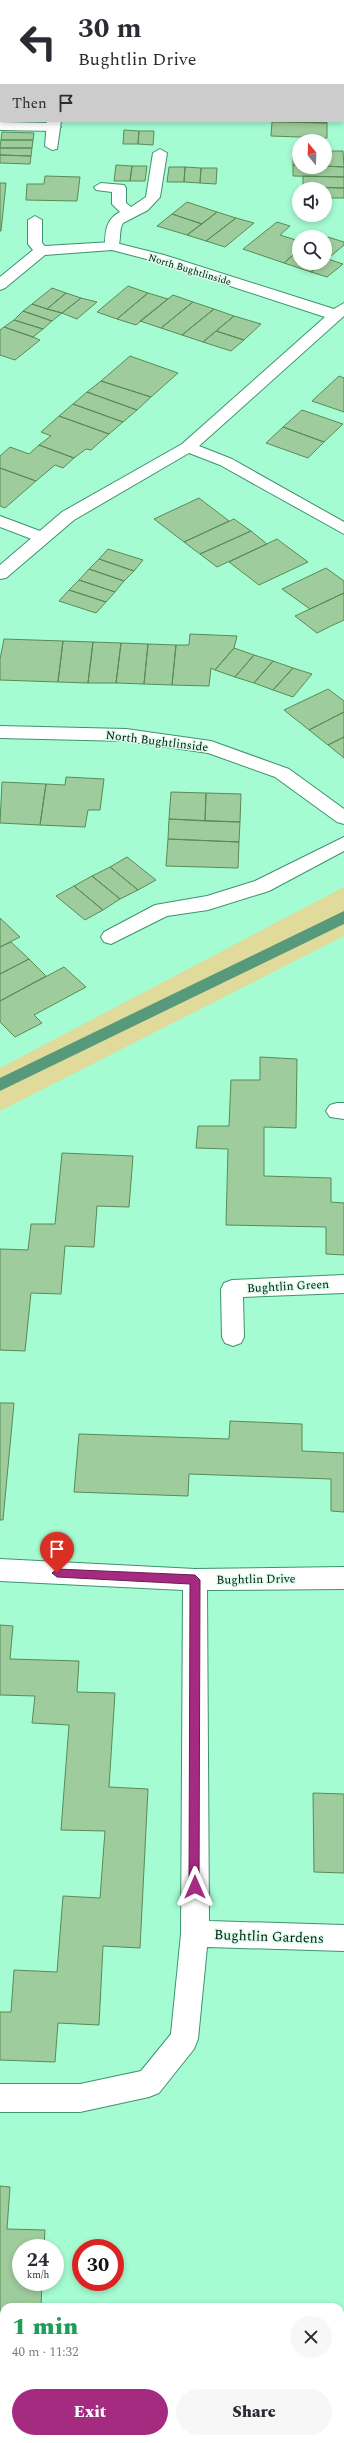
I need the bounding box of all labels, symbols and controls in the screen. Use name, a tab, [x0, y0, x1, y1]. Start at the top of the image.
text: 30 m	[78, 7, 142, 50]
icon: left	[12, 16, 64, 68]
text: Bughtlin Drive	[78, 46, 196, 73]
text: Then	[12, 92, 47, 115]
icon: arrive	[55, 92, 77, 114]
north arrow	[292, 134, 332, 174]
map controls	[292, 134, 332, 270]
button: sound	[292, 182, 332, 222]
button: search	[292, 230, 332, 270]
street label: North Bughtlinside	[146, 250, 233, 290]
street label: North Bughtlinside	[105, 726, 209, 757]
street label: Bughtlin Green	[247, 1275, 330, 1298]
pin	[40, 1532, 74, 1573]
icon: arrive	[46, 1538, 68, 1560]
street label: Bughtlin Drive	[216, 1569, 296, 1590]
position arrow	[174, 1866, 216, 1908]
street label: Bughtlin Gardens	[214, 1924, 324, 1949]
speed limit sign: 30	[72, 2239, 124, 2291]
text: 24	[27, 2245, 49, 2275]
text: km/h	[27, 2267, 49, 2283]
text: 1 min	[12, 2309, 78, 2345]
button: close	[290, 2316, 332, 2358]
text: 40 m · 11:32	[12, 2342, 78, 2362]
button: Exit	[12, 2389, 168, 2435]
button: Share	[176, 2389, 332, 2435]

